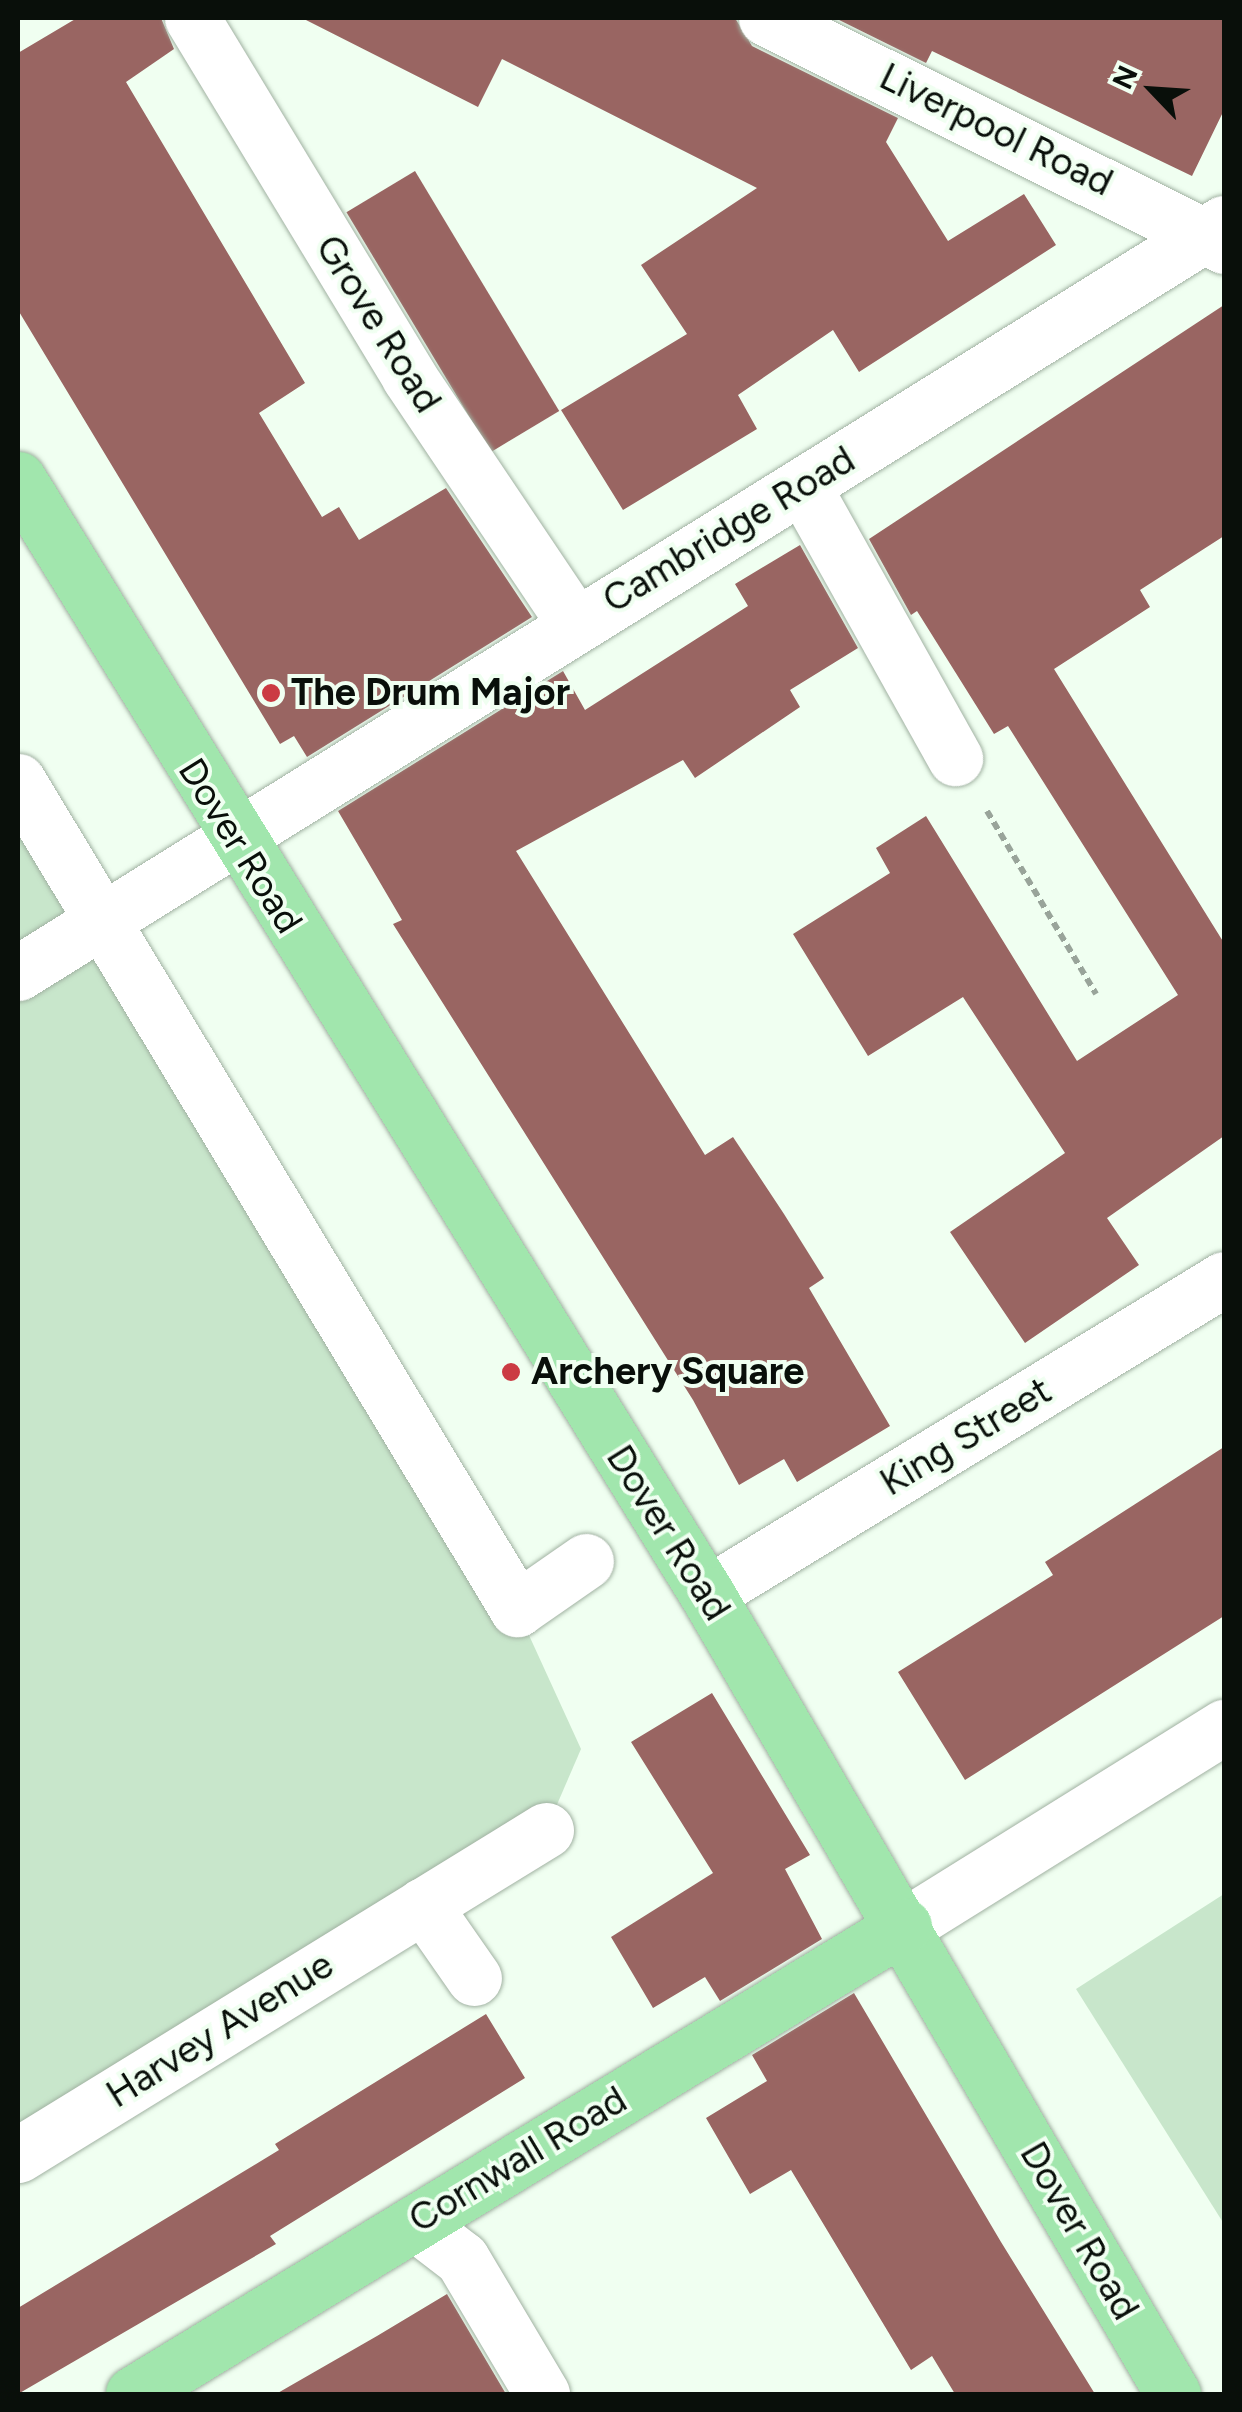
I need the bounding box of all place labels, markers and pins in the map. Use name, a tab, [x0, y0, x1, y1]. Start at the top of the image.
place label: The Drum Major	[291, 670, 570, 716]
marker: The Drum Major	[260, 682, 282, 704]
place label: Archery Square	[531, 1349, 804, 1395]
marker: Archery Square	[500, 1361, 522, 1383]

